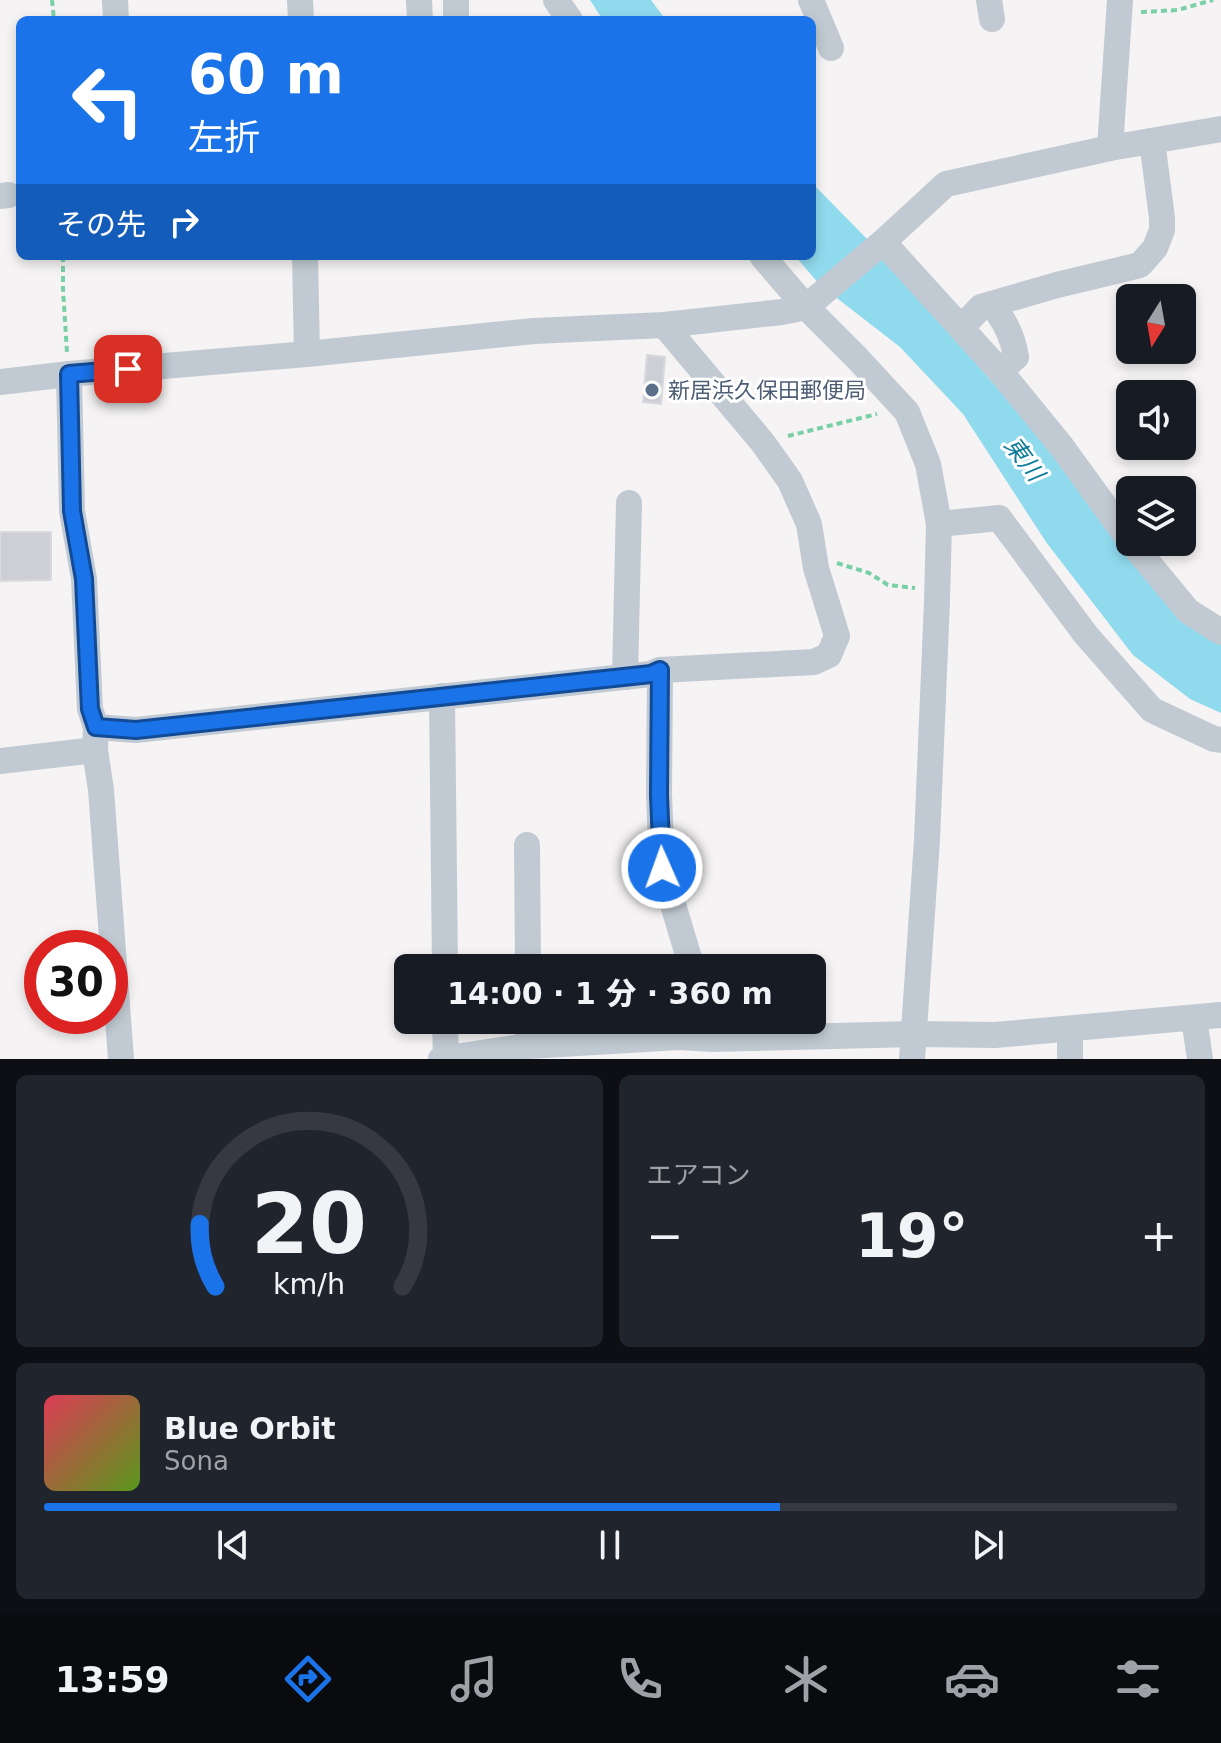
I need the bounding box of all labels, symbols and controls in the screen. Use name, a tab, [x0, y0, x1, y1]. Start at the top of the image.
text: 60 m	[188, 41, 344, 106]
icon: left	[56, 48, 160, 152]
text: 左折	[188, 117, 260, 158]
icon: right	[162, 200, 206, 244]
text: その先	[56, 207, 146, 242]
north arrow	[1116, 284, 1196, 364]
map controls	[1116, 284, 1196, 556]
pin	[94, 335, 162, 403]
icon: arrive	[106, 347, 150, 391]
place label: 新居浜久保田郵便局	[668, 378, 866, 403]
button: sound	[1116, 380, 1196, 460]
marker: 新居浜久保田郵便局	[643, 381, 661, 399]
water label: 東川	[998, 431, 1051, 489]
button: layers	[1116, 476, 1196, 556]
position arrow	[620, 826, 704, 910]
speed limit sign: 30	[24, 930, 128, 1034]
text: 14:00 · 1 分 · 360 m	[447, 976, 773, 1011]
text: エアコン	[647, 1160, 751, 1190]
text: 20	[251, 1176, 367, 1273]
text: 19°	[855, 1201, 969, 1271]
text: −	[647, 1210, 683, 1261]
text: +	[1140, 1210, 1177, 1261]
text: km/h	[273, 1267, 345, 1301]
text: Blue Orbit	[164, 1411, 336, 1446]
text: Sona	[164, 1446, 229, 1476]
icon: previous	[211, 1523, 255, 1567]
icon: pause	[588, 1523, 632, 1567]
icon: next	[966, 1523, 1010, 1567]
icon: directions	[280, 1651, 336, 1707]
icon: music	[446, 1651, 502, 1707]
icon: phone	[612, 1651, 668, 1707]
icon: climate	[778, 1651, 834, 1707]
icon: car	[944, 1651, 1000, 1707]
icon: filters	[1110, 1651, 1166, 1707]
text: 13:59	[55, 1659, 170, 1700]

